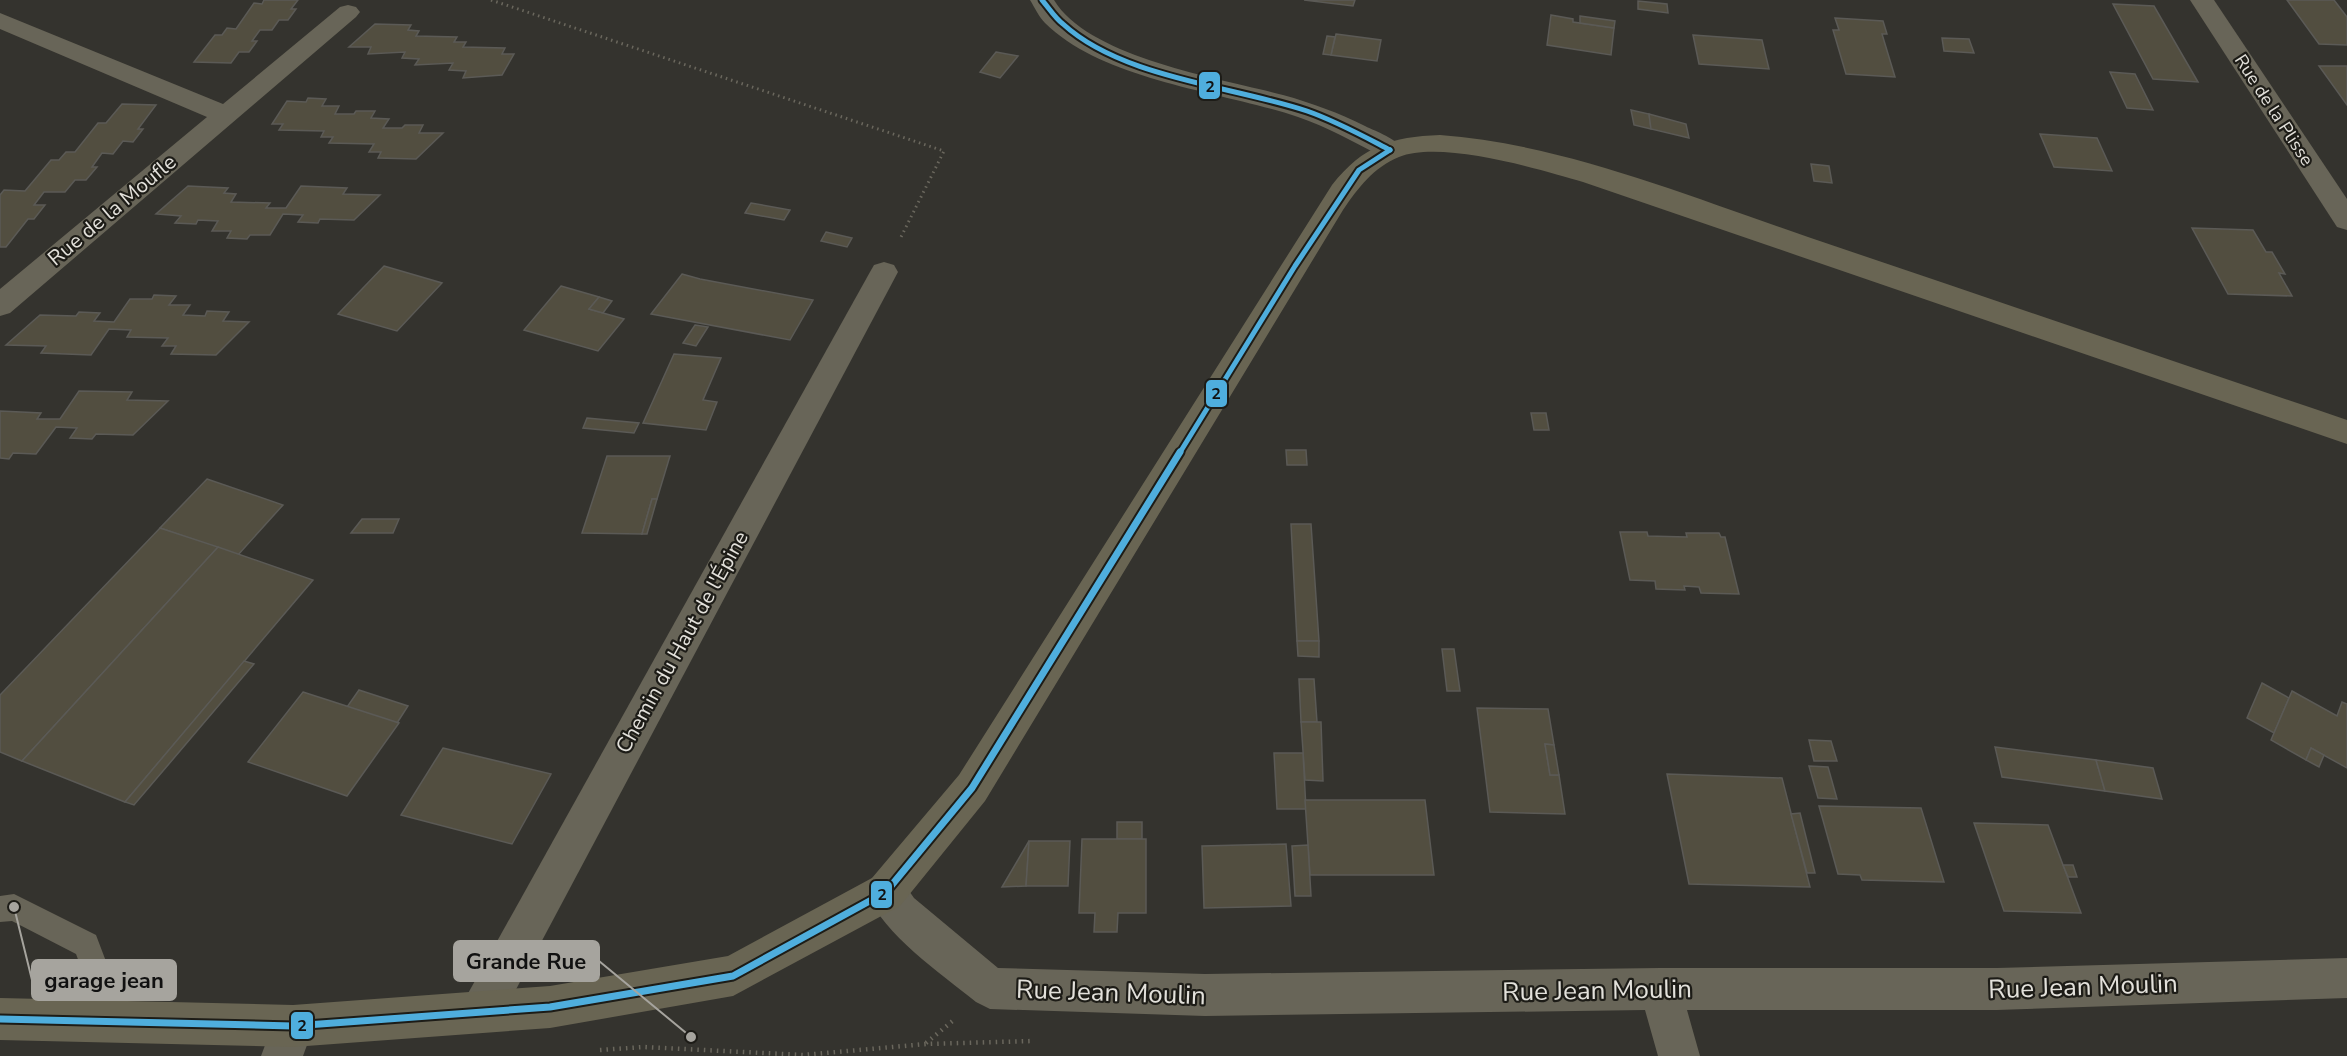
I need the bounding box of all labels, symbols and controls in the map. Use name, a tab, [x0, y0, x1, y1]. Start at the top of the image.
street label: Rue de la Plisse	[2229, 50, 2319, 170]
line badge: 2	[1198, 71, 1221, 100]
text: 2	[1205, 76, 1215, 98]
street label: Rue de la Moufle	[42, 148, 182, 272]
line badge: 2	[1205, 379, 1228, 408]
text: 2	[1211, 383, 1221, 405]
street label: Chemin du Haut de l'Épine	[609, 526, 755, 758]
line badge: 2	[870, 880, 893, 909]
text: 2	[877, 884, 887, 906]
callout: Grande Rue	[454, 941, 599, 981]
text: Grande Rue	[466, 947, 586, 977]
callout: garage jean	[32, 960, 176, 1000]
text: garage jean	[44, 966, 164, 996]
street label: Rue Jean Moulin	[1988, 966, 2178, 1007]
street label: Rue Jean Moulin	[1502, 971, 1692, 1010]
street label: Rue Jean Moulin	[1016, 972, 1206, 1013]
line badge: 2	[290, 1011, 314, 1040]
text: 2	[297, 1015, 307, 1037]

